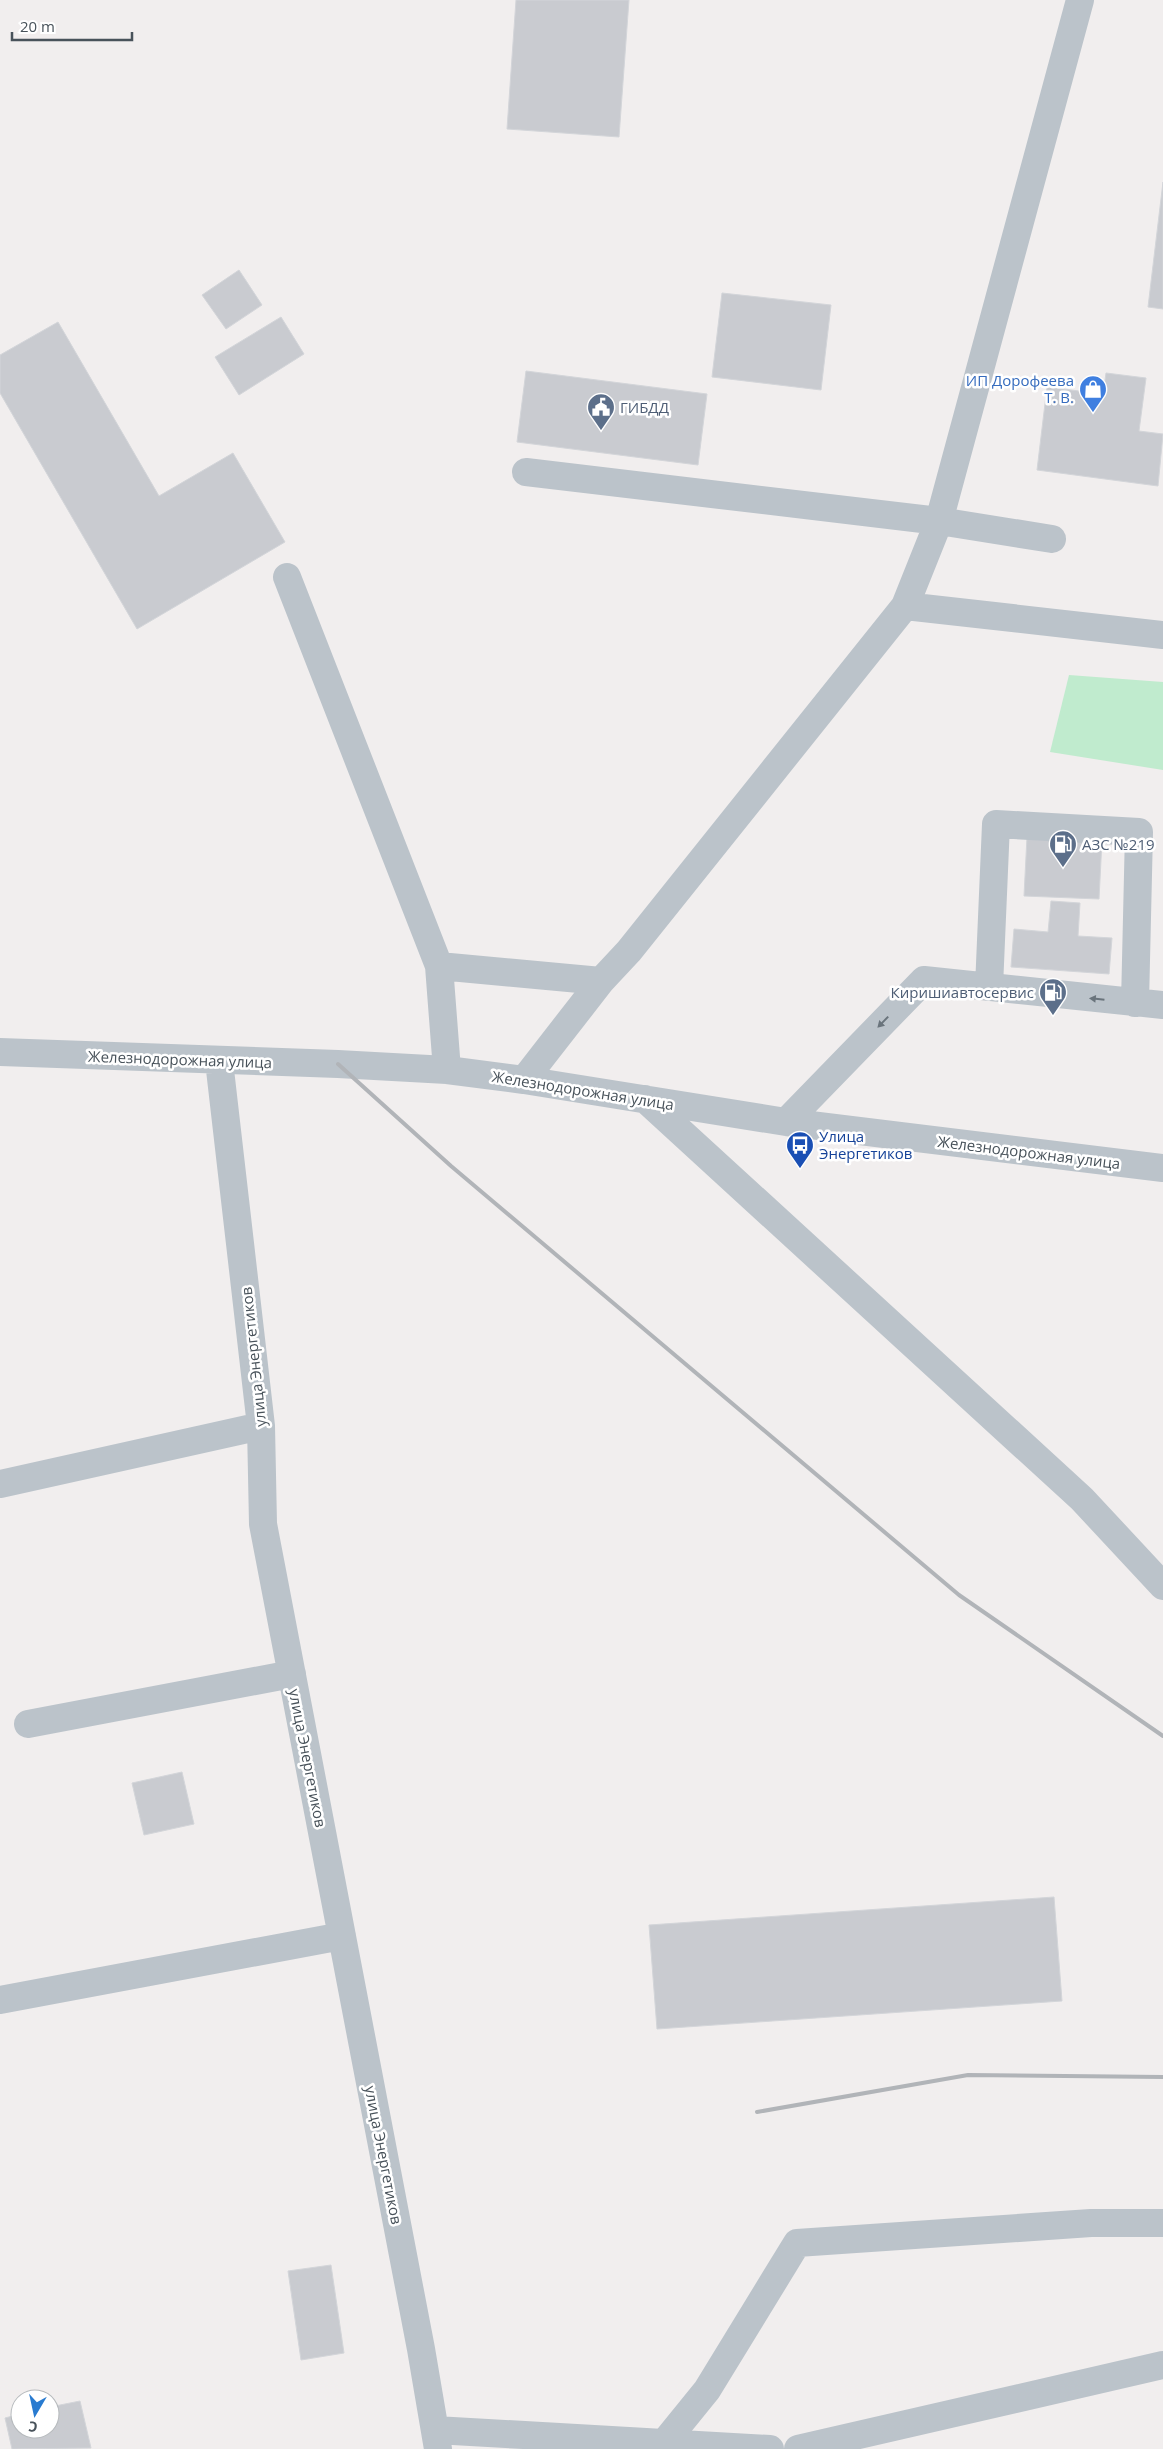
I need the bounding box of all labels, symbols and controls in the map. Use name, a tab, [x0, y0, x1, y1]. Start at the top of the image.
scale bar	[12, 10, 132, 42]
text: 20 m	[20, 16, 55, 36]
place label: ИП Дорофеева Т. В.	[966, 370, 1074, 407]
shop icon: ИП Дорофеева Т. В.	[1078, 374, 1108, 413]
public building icon: ГИБДД	[586, 392, 616, 431]
place label: ГИБДД	[620, 397, 669, 417]
fuel station icon: АЗС №219	[1048, 829, 1078, 868]
place label: АЗС №219	[1082, 834, 1155, 854]
fuel station icon: Киришиавтосервис	[1038, 977, 1068, 1016]
place label: Киришиавтосервис	[891, 982, 1034, 1002]
one-way arrow	[1089, 995, 1105, 1003]
one-way arrow	[877, 1016, 889, 1028]
street label: Железнодорожная улица	[88, 1046, 272, 1072]
street label: Железнодорожная улица	[491, 1066, 675, 1114]
place label: Улица Энергетиков	[819, 1126, 912, 1163]
bus stop icon: Улица Энергетиков	[785, 1130, 815, 1169]
street label: Железнодорожная улица	[936, 1131, 1122, 1173]
street label: улица Энергетиков	[236, 1286, 270, 1428]
street label: улица Энергетиков	[285, 1687, 331, 1829]
street label: улица Энергетиков	[361, 2084, 407, 2226]
north arrow	[10, 2389, 60, 2439]
text: С	[27, 2417, 39, 2437]

